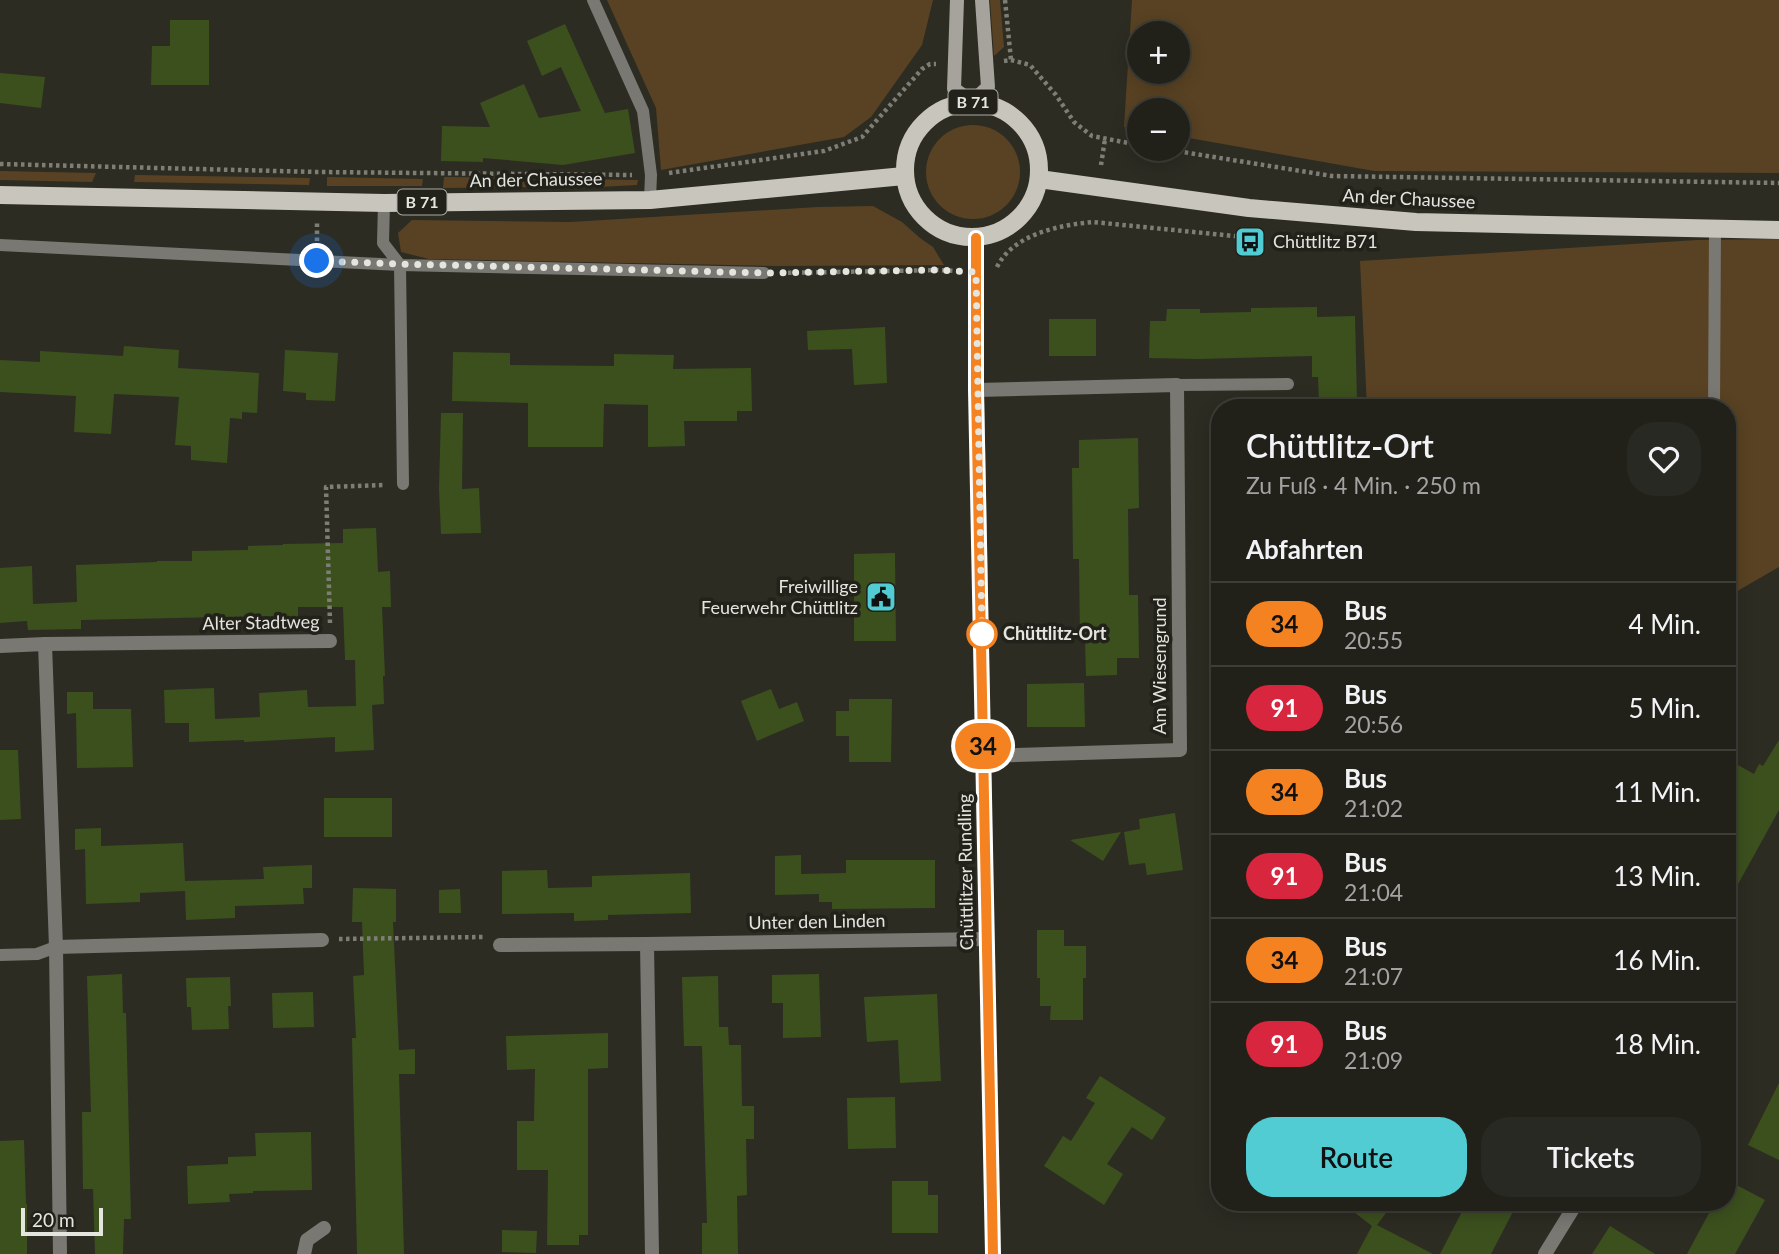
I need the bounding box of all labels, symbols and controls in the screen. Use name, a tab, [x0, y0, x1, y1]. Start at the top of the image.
map controls	[1127, 21, 1190, 161]
button: +	[1127, 21, 1190, 84]
road number: B 71	[948, 90, 998, 114]
button: −	[1127, 98, 1190, 161]
street label: An der Chaussee	[469, 167, 603, 191]
street label: An der Chaussee	[1342, 184, 1476, 212]
road number: B 71	[398, 190, 446, 214]
bus stop icon: Chüttlitz B71	[1233, 225, 1267, 259]
place label: Chüttlitz B71	[1273, 230, 1378, 252]
your location	[299, 243, 334, 278]
button: heart	[1627, 422, 1701, 496]
text: Chüttlitz-Ort	[1246, 425, 1434, 465]
text: Zu Fuß · 4 Min. · 250 m	[1246, 471, 1481, 499]
text: Abfahrten	[1246, 533, 1364, 565]
place label: Freiwillige Feuerwehr Chüttlitz	[701, 575, 858, 618]
public building icon: Freiwillige Feuerwehr Chüttlitz	[864, 580, 898, 614]
text: Bus	[1344, 594, 1387, 626]
street label: Am Wiesengrund	[1148, 597, 1170, 735]
text: 4 Min.	[1628, 608, 1701, 640]
text: 34	[1271, 609, 1298, 638]
street label: Alter Stadtweg	[202, 610, 320, 634]
marker: Chüttlitz-Ort	[967, 619, 997, 649]
place label: Chüttlitz-Ort	[1003, 622, 1107, 644]
text: 20:55	[1344, 626, 1403, 654]
text: Bus	[1344, 678, 1387, 710]
text: 5 Min.	[1628, 692, 1701, 724]
text: 91	[1271, 693, 1298, 722]
text: 20:56	[1344, 710, 1403, 738]
line badge: 34	[951, 723, 1014, 769]
text: 34	[969, 731, 997, 760]
text: Bus	[1344, 762, 1387, 794]
text: 11 Min.	[1613, 776, 1701, 808]
text: 34	[1271, 777, 1298, 806]
street label: Chüttlitzer Rundling	[953, 793, 977, 951]
text: 21:02	[1344, 794, 1403, 822]
text: Bus	[1344, 846, 1387, 878]
text: 13 Min.	[1613, 860, 1701, 892]
text: 91	[1271, 861, 1298, 890]
text: 21:04	[1344, 878, 1403, 906]
street label: Unter den Linden	[748, 909, 886, 933]
text: Bus	[1344, 930, 1387, 962]
text: 16 Min.	[1613, 944, 1701, 976]
text: 34	[1271, 945, 1298, 974]
text: 21:07	[1344, 962, 1403, 990]
text: Bus	[1344, 1014, 1387, 1046]
text: 18 Min.	[1613, 1028, 1701, 1060]
text: 91	[1271, 1029, 1298, 1058]
text: 21:09	[1344, 1046, 1403, 1074]
button: Route	[1246, 1117, 1467, 1197]
button: Tickets	[1481, 1117, 1701, 1197]
scale bar	[21, 1205, 103, 1237]
text: 20 m	[32, 1208, 75, 1231]

